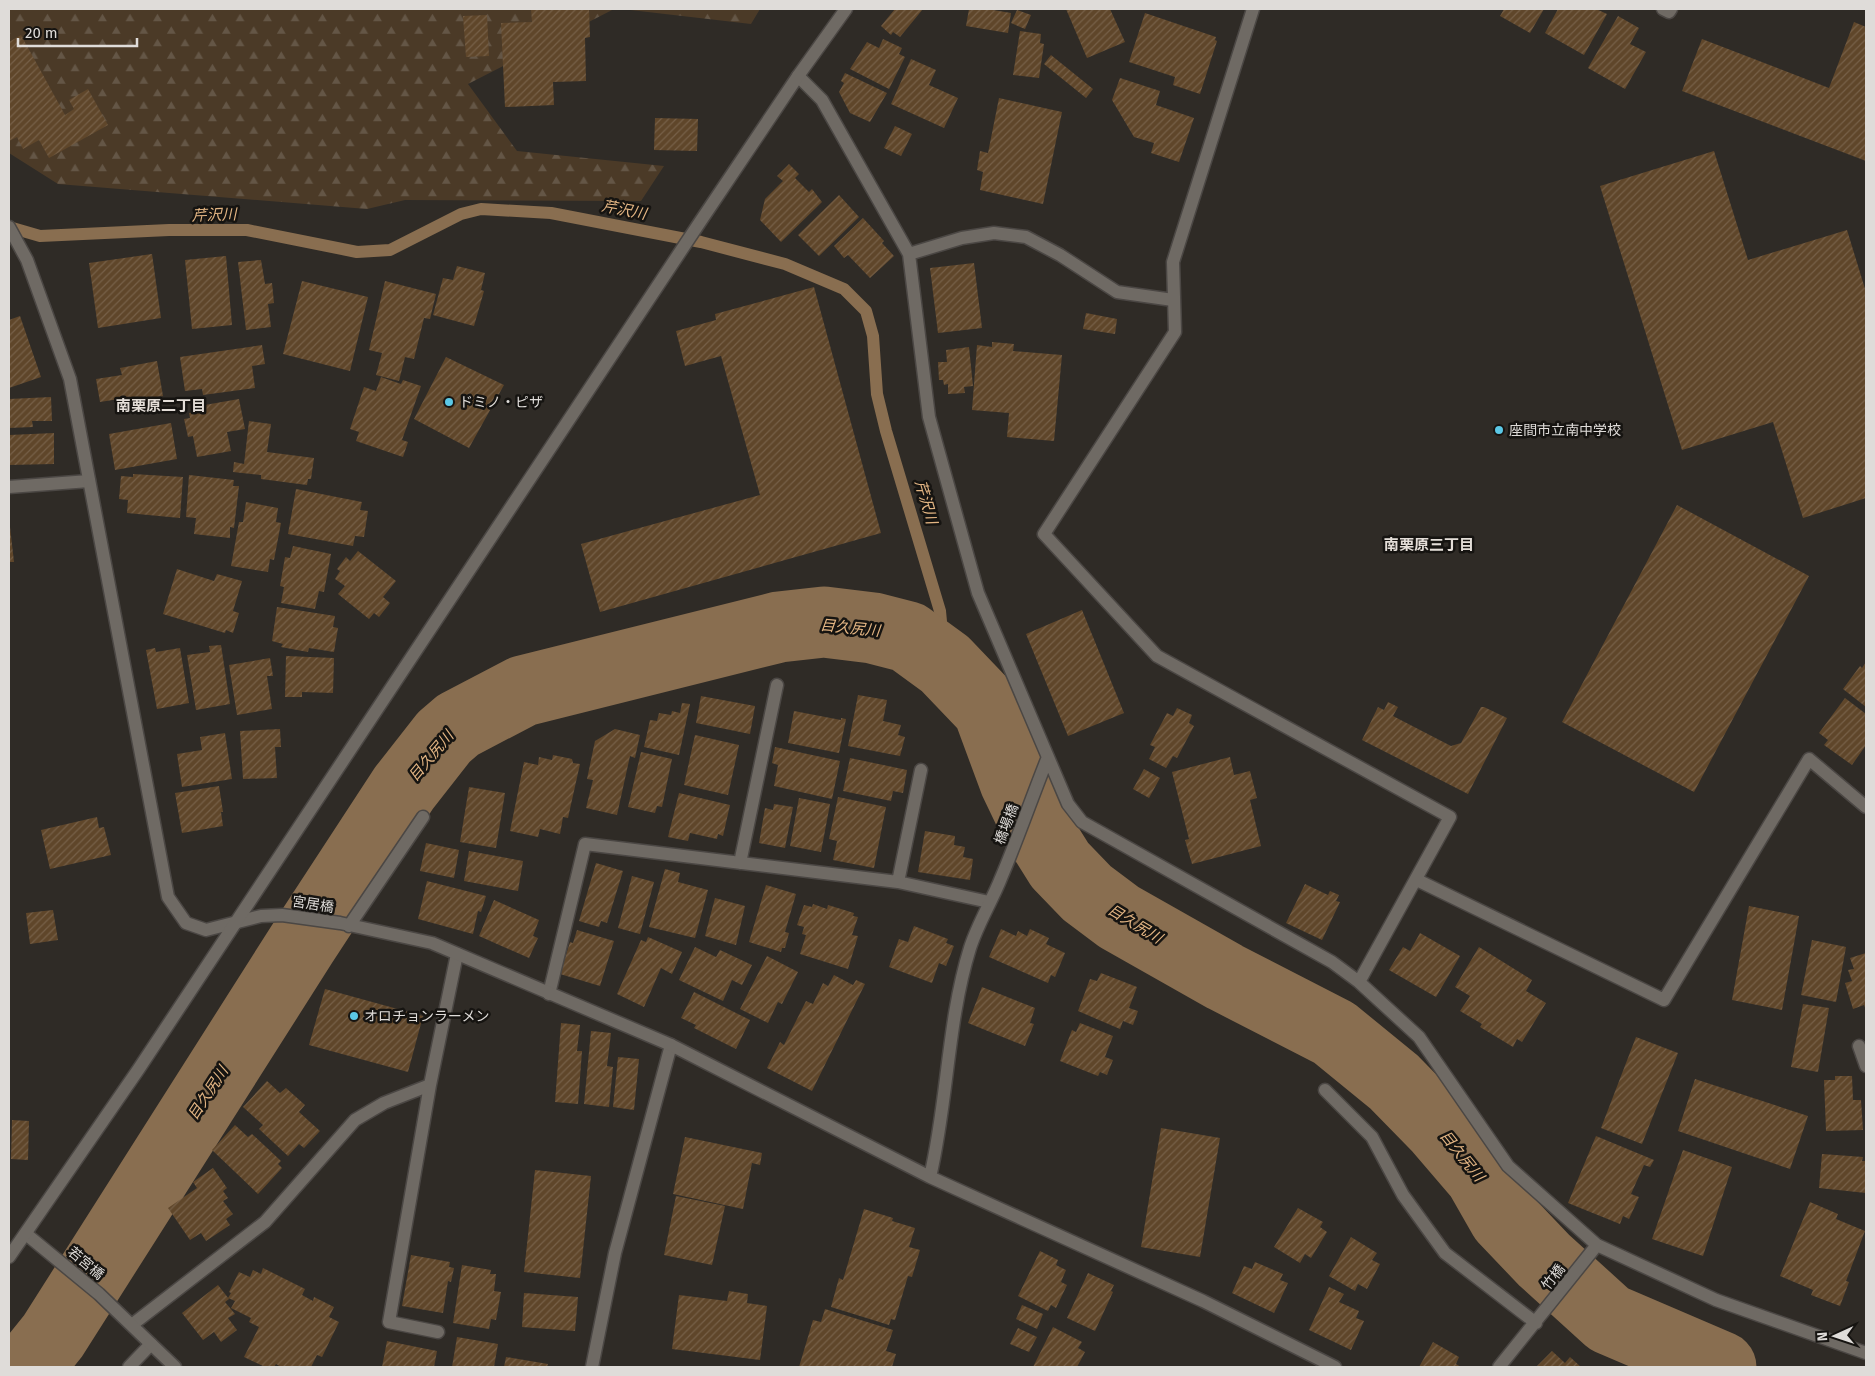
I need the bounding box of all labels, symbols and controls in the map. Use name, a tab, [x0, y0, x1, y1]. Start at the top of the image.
scale bar	[18, 15, 136, 47]
text: 20 m	[25, 24, 58, 42]
water label: 芹沢川	[600, 197, 650, 224]
water label: 芹沢川	[191, 205, 239, 225]
place label: ドミノ・ピザ	[459, 394, 543, 411]
marker: ドミノ・ピザ	[443, 396, 455, 408]
district label: 南栗原二丁目	[116, 397, 206, 415]
place label: 座間市立南中学校	[1509, 422, 1621, 439]
marker: 座間市立南中学校	[1493, 424, 1505, 436]
water label: 芹沢川	[911, 478, 941, 528]
district label: 南栗原三丁目	[1384, 536, 1474, 554]
water label: 目久尻川	[819, 616, 883, 640]
water label: 目久尻川	[405, 726, 458, 785]
street label: 橋場橋	[991, 802, 1022, 847]
street label: 宮居橋	[291, 893, 335, 916]
water label: 目久尻川	[1105, 901, 1167, 948]
place label: オロチョンラーメン	[364, 1008, 489, 1025]
marker: オロチョンラーメン	[348, 1010, 360, 1022]
water label: 目久尻川	[184, 1061, 233, 1123]
water label: 目久尻川	[1436, 1127, 1489, 1187]
street label: 若宮橋	[64, 1243, 107, 1283]
street label: 竹橋	[1538, 1261, 1569, 1294]
north arrow	[1810, 1311, 1860, 1361]
text: N	[1814, 1332, 1831, 1342]

